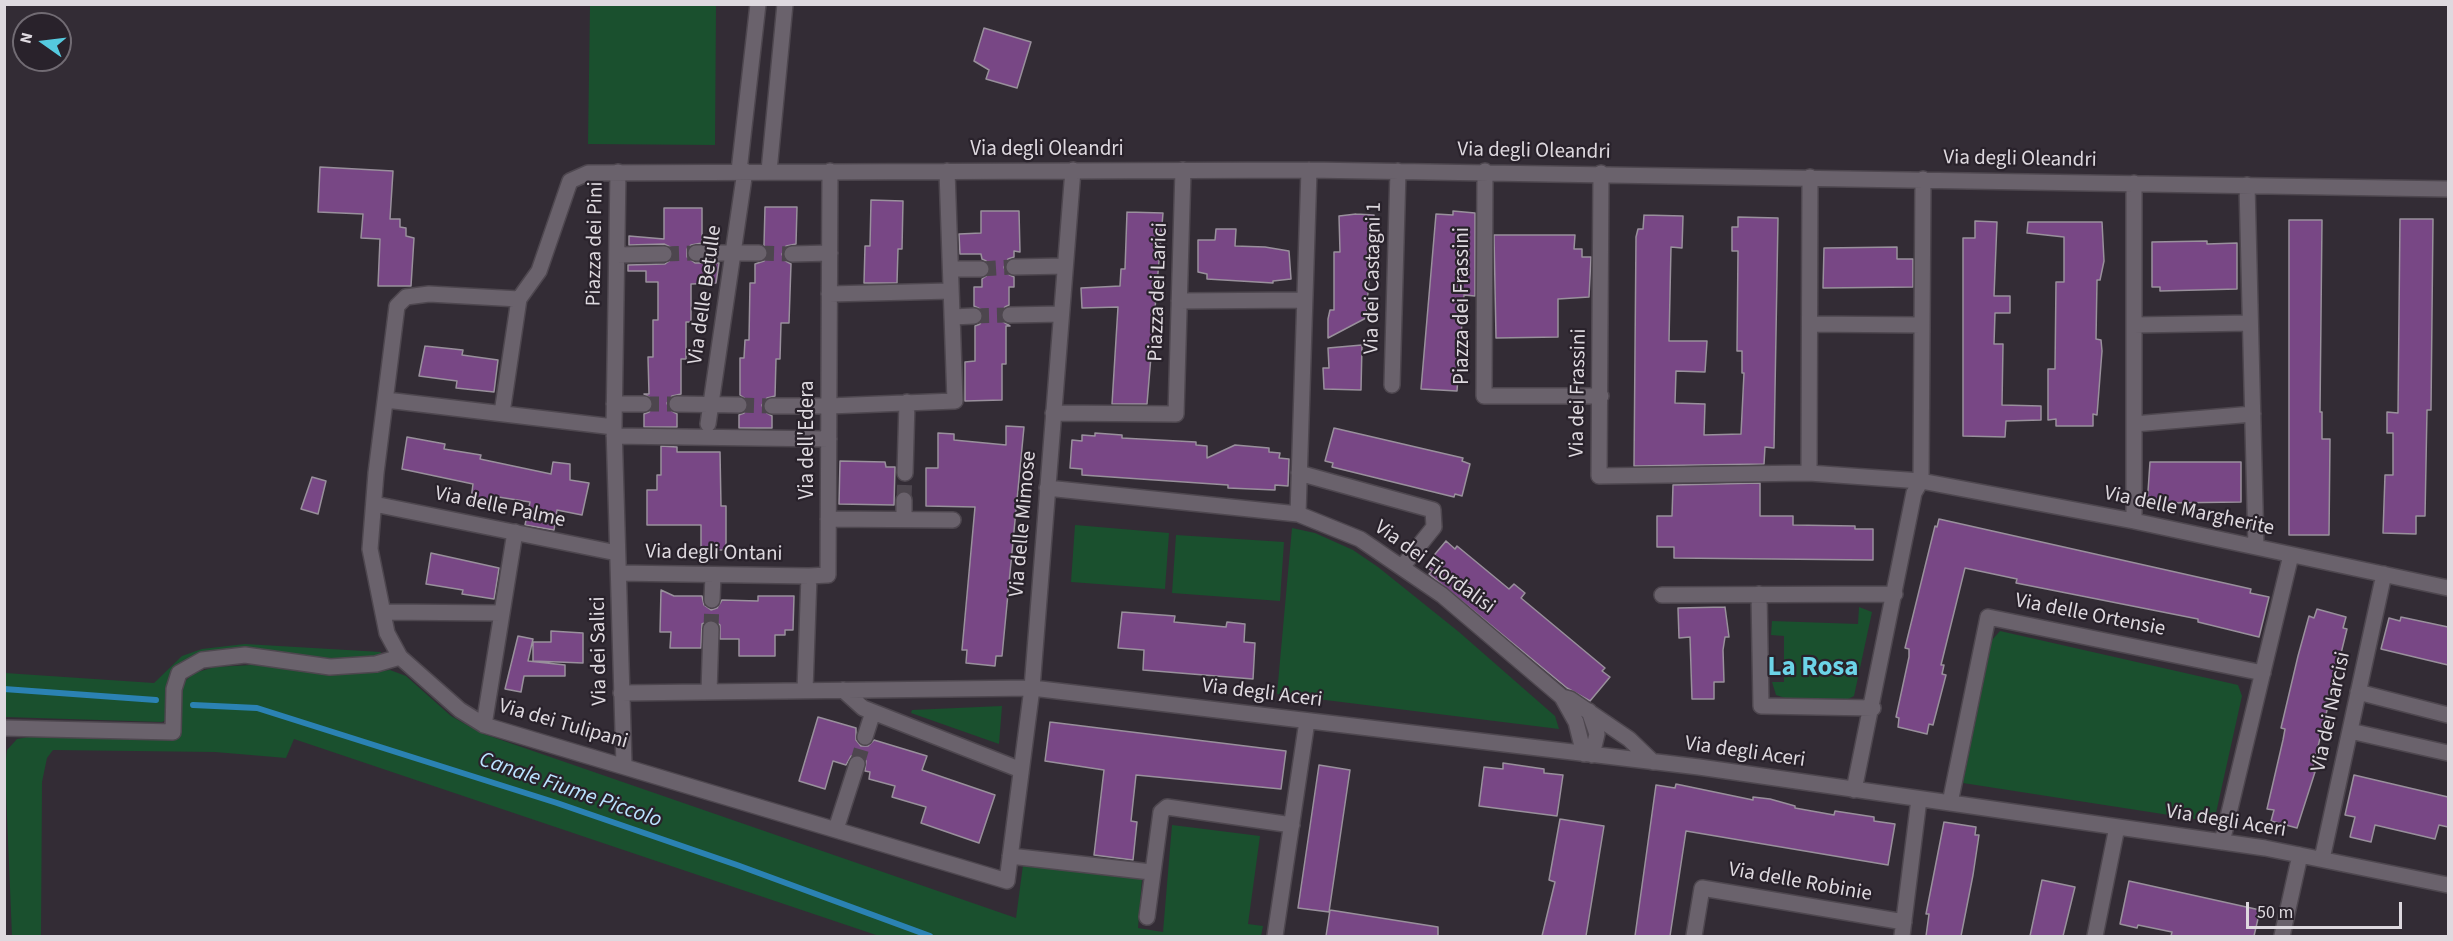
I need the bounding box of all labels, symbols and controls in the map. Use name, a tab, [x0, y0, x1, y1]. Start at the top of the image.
north arrow	[12, 12, 72, 72]
text: N	[15, 30, 38, 46]
street label: Via degli Oleandri	[970, 137, 1124, 163]
street label: Via degli Oleandri	[1457, 138, 1611, 166]
street label: Via degli Oleandri	[1943, 146, 2097, 174]
street label: Piazza dei Pini	[582, 181, 610, 307]
street label: Via dei Castagni 1	[1360, 202, 1388, 354]
street label: Piazza dei Larici	[1144, 222, 1174, 362]
street label: Via delle Betulle	[684, 224, 728, 366]
street label: Piazza dei Frassini	[1450, 227, 1476, 385]
street label: Via dei Frassini	[1565, 328, 1593, 458]
street label: Via dell'Edera	[795, 380, 821, 500]
street label: Via delle Mimose	[1005, 450, 1043, 598]
street label: Via delle Palme	[432, 482, 568, 534]
street label: Via delle Margherite	[2102, 482, 2276, 542]
street label: Via dei Fiordalisi	[1369, 516, 1499, 620]
street label: Via degli Ontani	[645, 540, 783, 568]
street label: Via delle Ortensie	[2013, 589, 2167, 643]
street label: Via dei Salici	[586, 596, 614, 706]
street label: Via dei Narcisi	[2307, 650, 2357, 774]
district label: La Rosa	[1768, 653, 1858, 685]
street label: Via degli Aceri	[1200, 674, 1324, 714]
street label: Via dei Tulipani	[496, 695, 630, 755]
street label: Via degli Aceri	[1683, 732, 1807, 774]
water label: Canale Fiume Piccolo	[475, 747, 665, 835]
street label: Via degli Aceri	[2164, 800, 2288, 844]
street label: Via delle Robinie	[1726, 858, 1874, 908]
scale bar	[2249, 890, 2405, 928]
text: 50 m	[2257, 900, 2293, 925]

